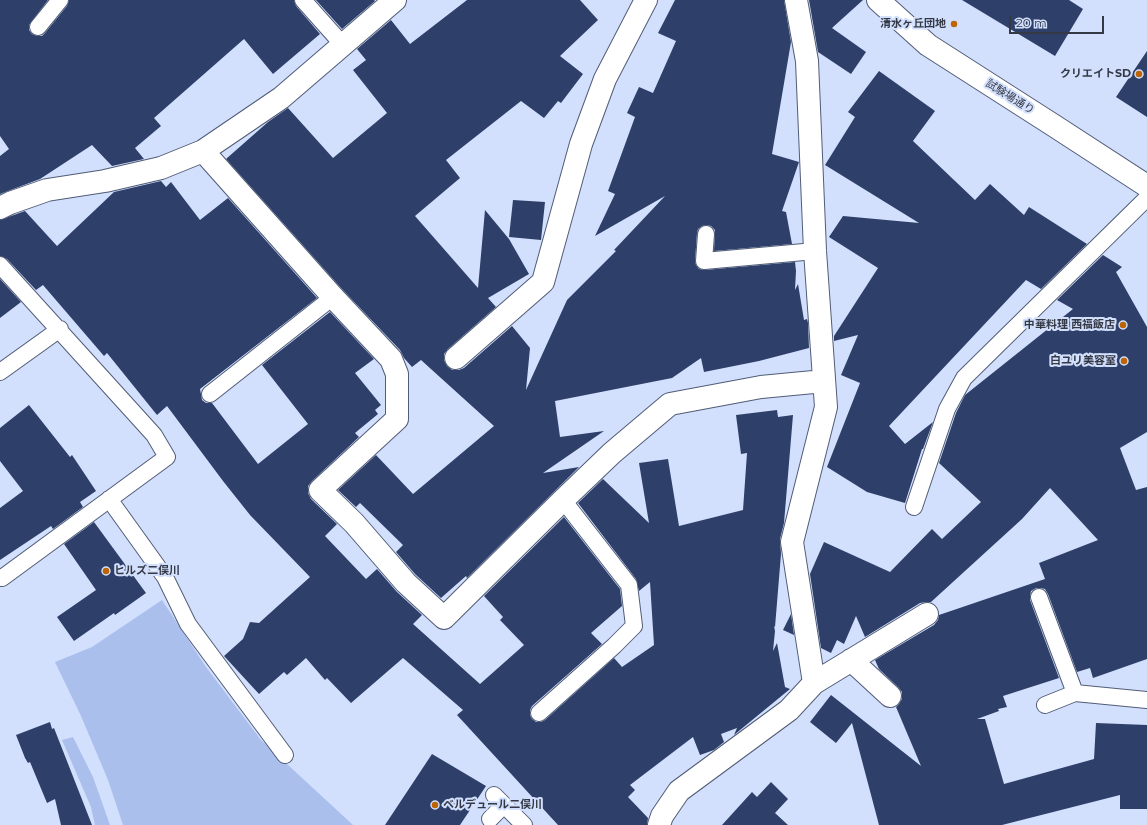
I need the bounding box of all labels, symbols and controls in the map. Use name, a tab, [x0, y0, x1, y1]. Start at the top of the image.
scale bar	[1011, 8, 1106, 34]
text: 20 m	[1016, 15, 1047, 30]
place label: 清水ヶ丘団地	[880, 17, 946, 31]
marker: 清水ヶ丘団地	[949, 19, 959, 29]
place label: クリエイトSD	[1060, 67, 1131, 81]
marker: クリエイトSD	[1134, 69, 1144, 79]
street label: 試験場通り	[983, 77, 1037, 117]
place label: 中華料理 西福飯店	[1024, 318, 1115, 332]
marker: 中華料理 西福飯店	[1118, 320, 1128, 330]
place label: 白ユリ美容室	[1050, 354, 1116, 368]
marker: 白ユリ美容室	[1119, 356, 1129, 366]
place label: ヒルズ二俣川	[114, 564, 180, 578]
marker: ヒルズ二俣川	[101, 566, 111, 576]
place label: ベルデュール二俣川	[443, 798, 542, 812]
marker: ベルデュール二俣川	[430, 800, 440, 810]

